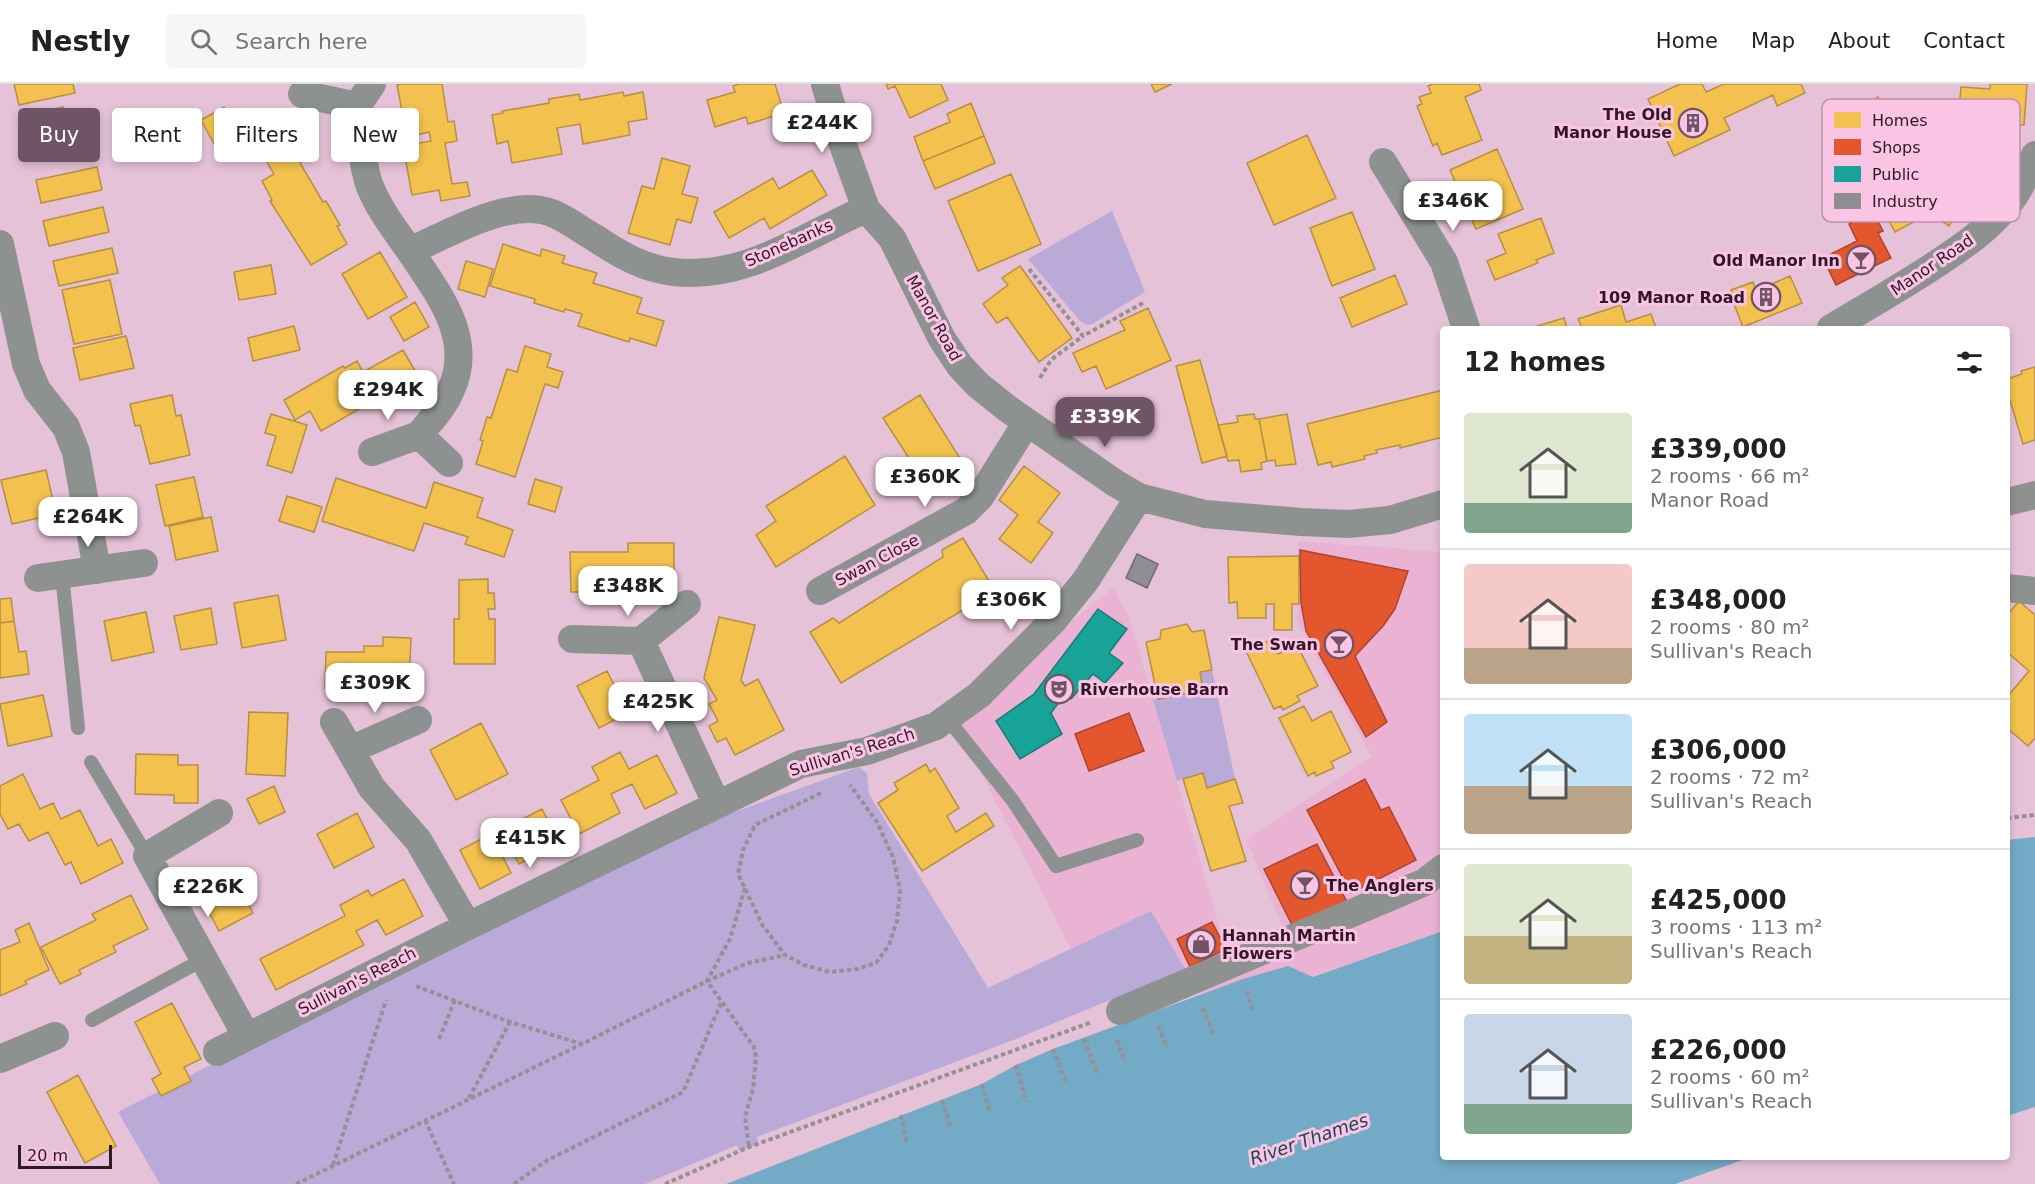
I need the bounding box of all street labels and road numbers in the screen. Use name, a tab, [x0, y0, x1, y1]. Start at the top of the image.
street label: Stonebanks	[742, 215, 836, 271]
street label: Manor Road	[1887, 230, 1977, 300]
street label: Manor Road	[903, 272, 965, 364]
street label: Swan Close	[832, 530, 922, 590]
street label: Sullivan's Reach	[787, 724, 917, 780]
street label: Sullivan's Reach	[295, 943, 419, 1019]

